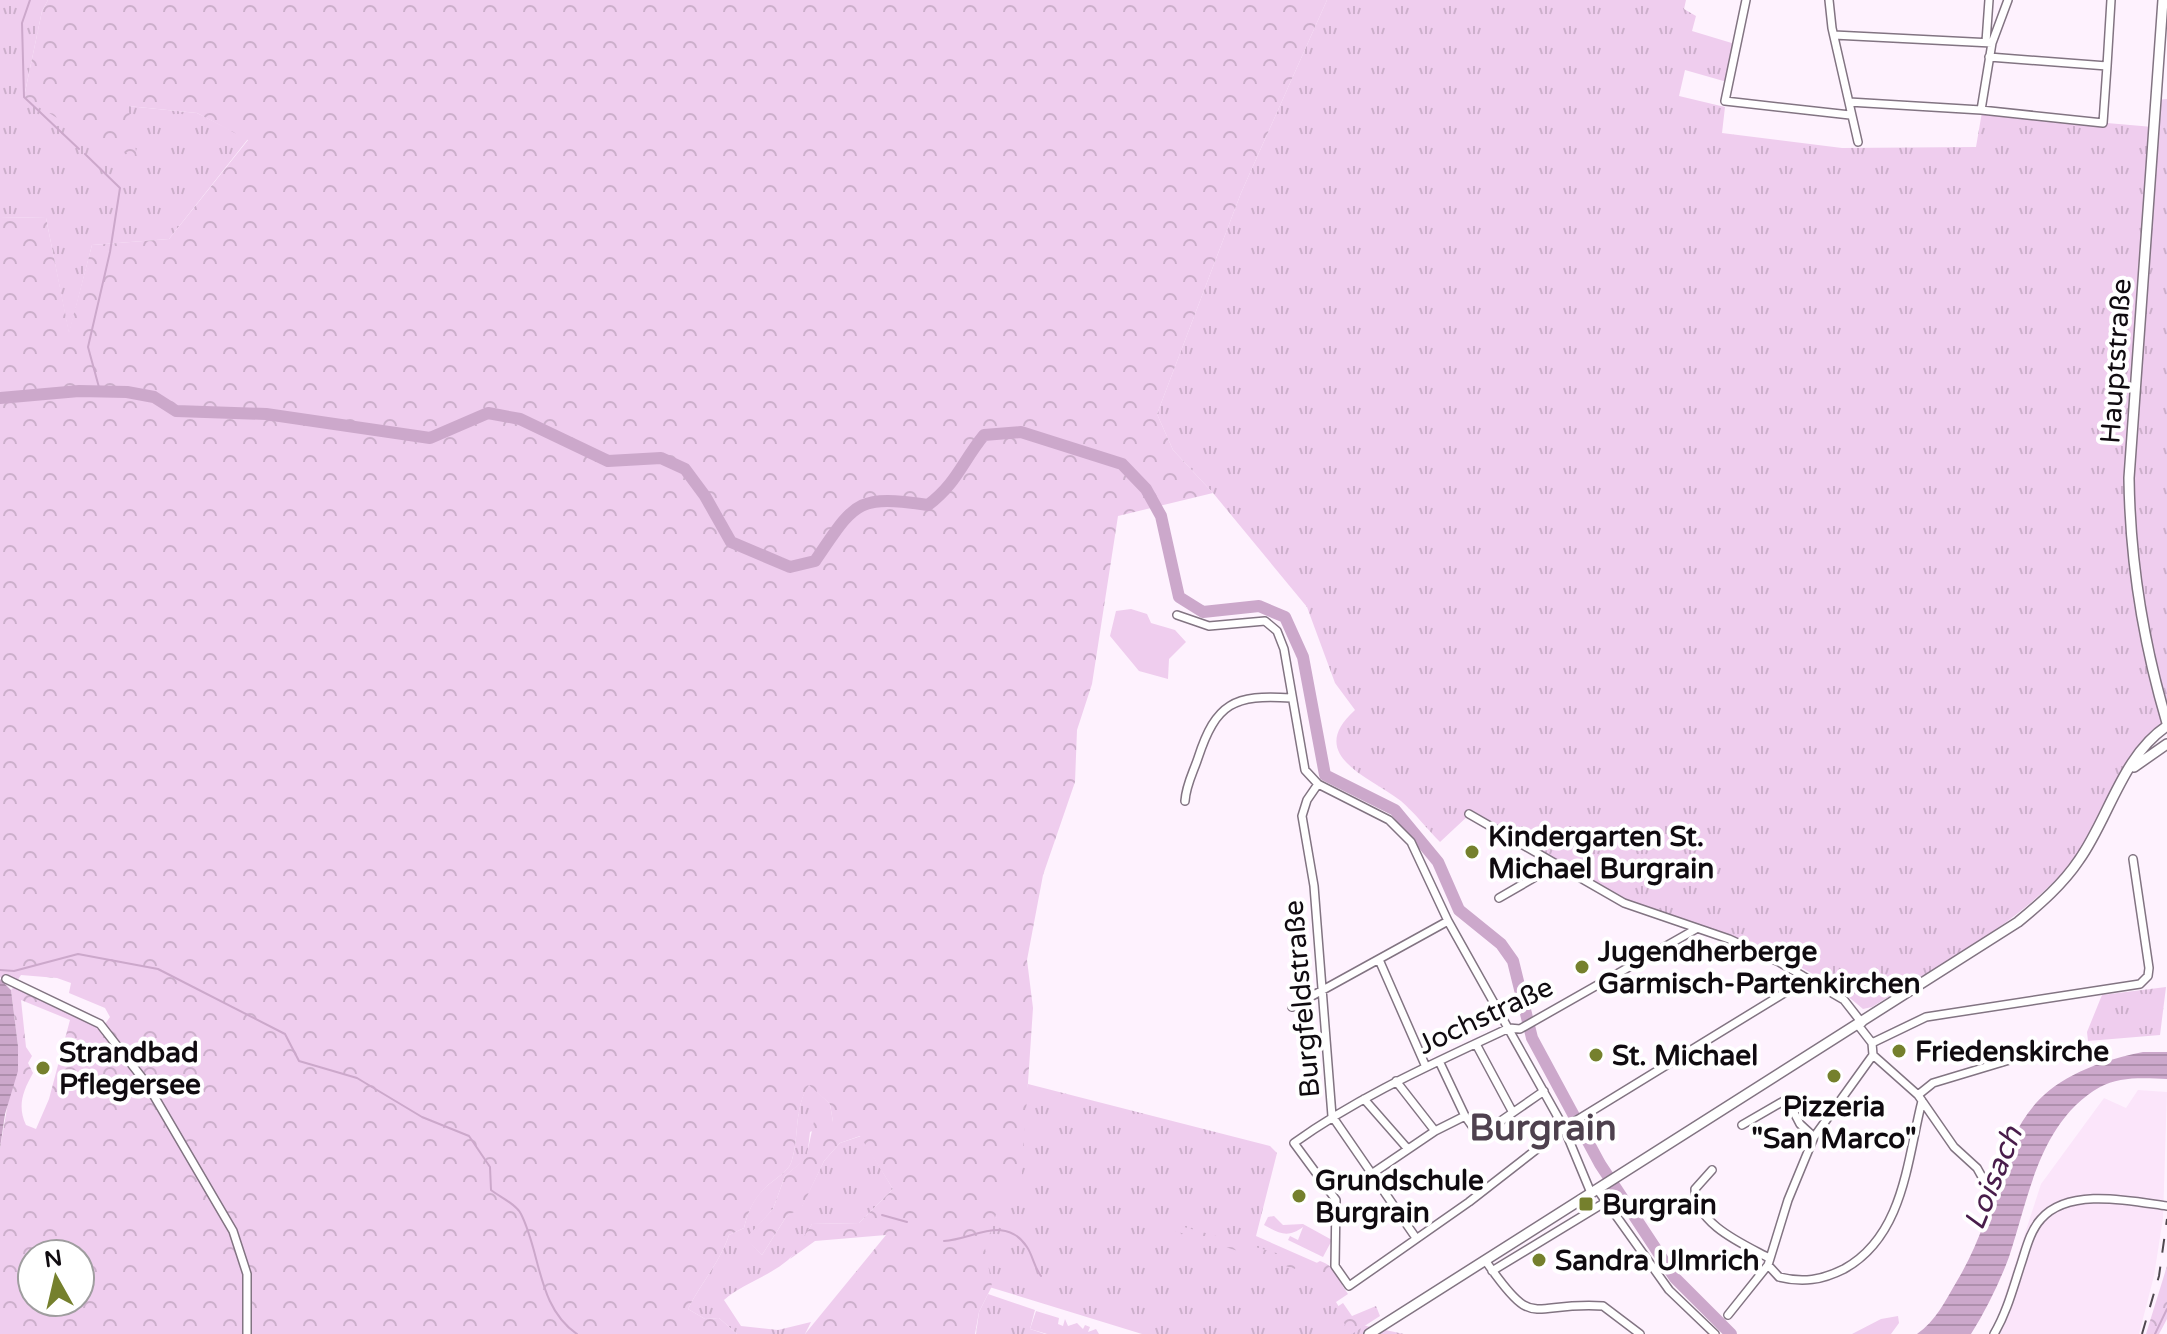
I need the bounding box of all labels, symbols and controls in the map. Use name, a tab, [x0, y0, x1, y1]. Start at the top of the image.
street label: Hauptstraße	[2093, 277, 2139, 445]
place label: Kindergarten St. Michael Burgrain	[1488, 820, 1714, 886]
marker: Kindergarten St. Michael Burgrain	[1463, 843, 1481, 861]
street label: Burgfeldstraße	[1276, 899, 1328, 1099]
place label: Jugendherberge Garmisch-Partenkirchen	[1597, 935, 1921, 1001]
marker: Jugendherberge Garmisch-Partenkirchen	[1573, 958, 1591, 976]
street label: Jochstraße	[1412, 970, 1558, 1062]
place label: Friedenskirche	[1915, 1035, 2109, 1069]
place label: Strandbad Pflegersee	[59, 1036, 201, 1102]
place label: St. Michael	[1612, 1039, 1758, 1073]
marker: Friedenskirche	[1890, 1042, 1908, 1060]
marker: St. Michael	[1587, 1046, 1605, 1064]
marker: Strandbad Pflegersee	[34, 1059, 52, 1077]
marker: Pizzeria "San Marco"	[1825, 1067, 1843, 1085]
place label: Pizzeria "San Marco"	[1752, 1090, 1916, 1156]
district label: Burgrain	[1469, 1107, 1617, 1150]
water label: Loisach	[1956, 1120, 2031, 1235]
place label: Grundschule Burgrain	[1315, 1164, 1484, 1230]
marker: Grundschule Burgrain	[1290, 1187, 1308, 1205]
place label: Burgrain	[1602, 1188, 1717, 1222]
marker: Burgrain	[1577, 1195, 1595, 1213]
north arrow	[16, 1238, 96, 1318]
place label: Sandra Ulmrich	[1555, 1244, 1760, 1278]
text: N	[43, 1245, 64, 1273]
marker: Sandra Ulmrich	[1530, 1251, 1548, 1269]

